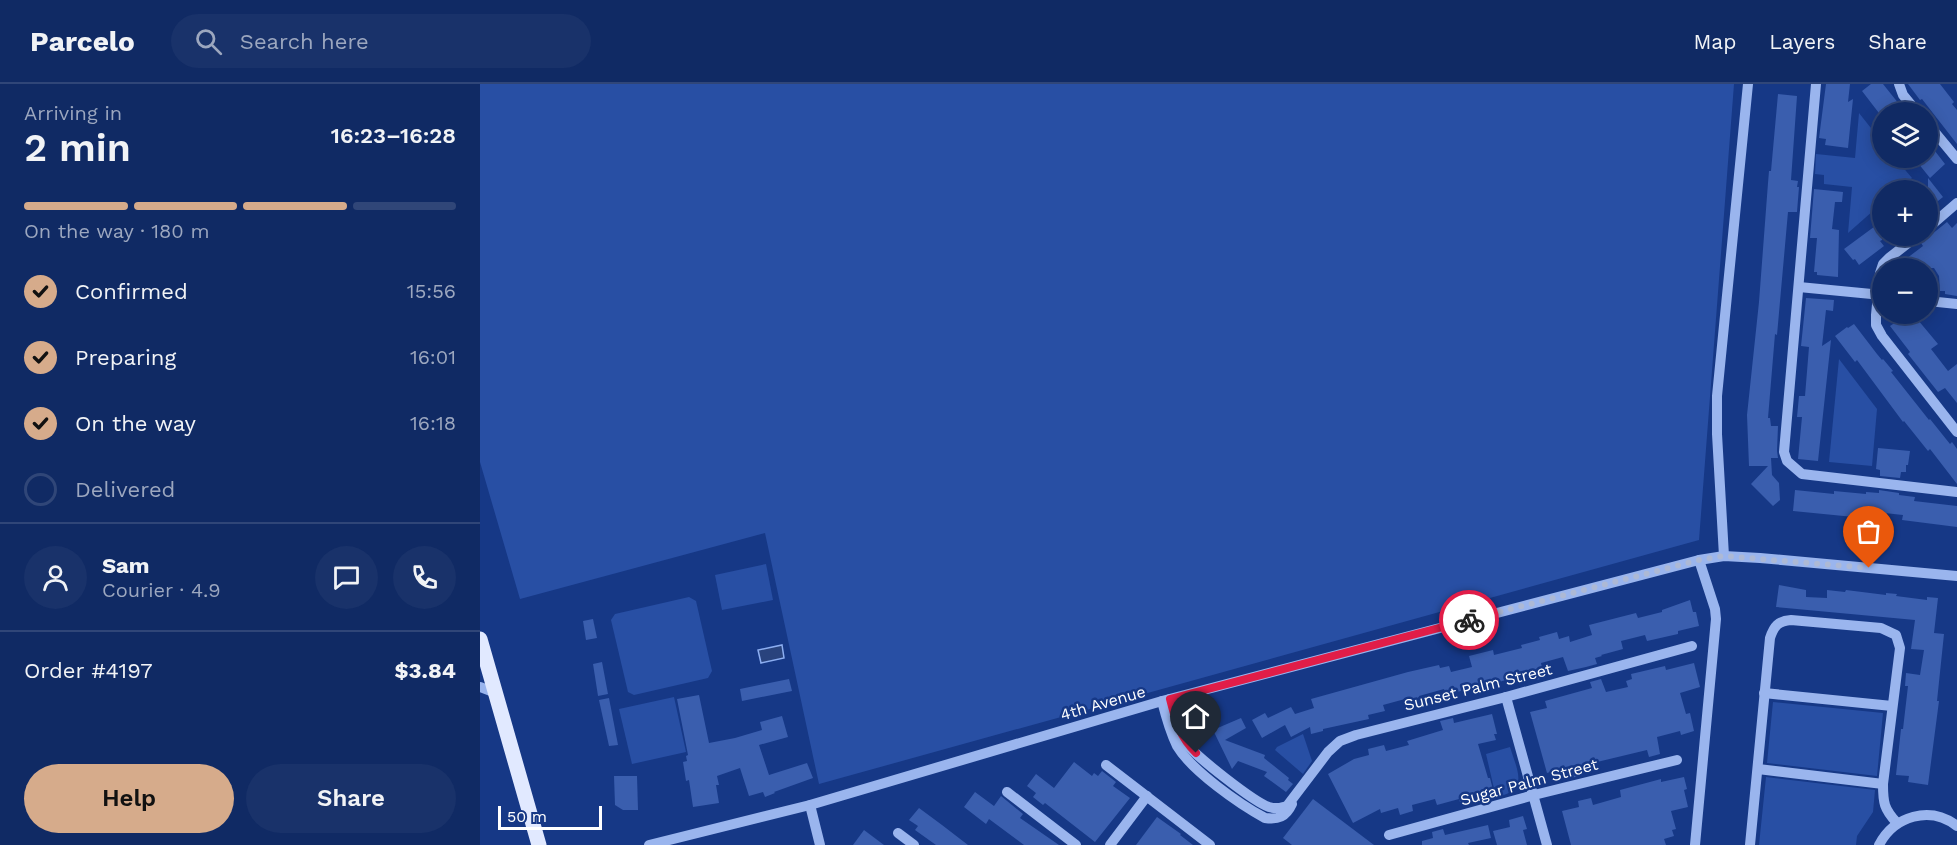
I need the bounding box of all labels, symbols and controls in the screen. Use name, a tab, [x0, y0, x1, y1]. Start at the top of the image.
search box	[171, 14, 591, 68]
text: Parcelo	[30, 25, 135, 58]
icon: search	[192, 25, 225, 58]
text: Search here	[240, 29, 369, 54]
text: Map	[1693, 29, 1736, 54]
text: Layers	[1769, 29, 1835, 54]
text: Share	[1868, 29, 1927, 54]
text: Arriving in	[24, 101, 122, 125]
map controls	[1872, 102, 1938, 324]
button: layers	[1872, 102, 1938, 168]
text: 16:23–16:28	[331, 123, 456, 148]
text: 2 min	[24, 125, 131, 170]
button: +	[1872, 180, 1938, 246]
text: On the way · 180 m	[24, 219, 210, 243]
button: −	[1872, 258, 1938, 324]
icon: check	[24, 275, 57, 308]
text: Confirmed	[75, 279, 188, 304]
text: 15:56	[407, 279, 456, 303]
icon: check	[24, 341, 57, 374]
text: Preparing	[75, 345, 176, 370]
text: 16:01	[410, 345, 456, 369]
icon: check	[24, 407, 57, 440]
text: On the way	[75, 411, 196, 436]
text: 16:18	[410, 411, 456, 435]
text: Delivered	[75, 477, 175, 502]
pin	[1843, 506, 1894, 568]
icon: bag	[1852, 515, 1885, 548]
button: person	[24, 546, 87, 609]
button: chat	[315, 546, 378, 609]
button: phone	[393, 546, 456, 609]
text: Sam	[102, 553, 150, 578]
text: Courier · 4.9	[102, 578, 221, 602]
courier	[1439, 590, 1499, 650]
icon: bike	[1453, 604, 1486, 637]
text: Order #4197	[24, 658, 153, 683]
text: $3.84	[394, 658, 456, 683]
street label: Sunset Palm Street	[1402, 659, 1554, 715]
street label: 4th Avenue	[1058, 682, 1148, 724]
pin	[1170, 691, 1221, 753]
icon: home	[1179, 700, 1212, 733]
street label: Sugar Palm Street	[1458, 754, 1600, 810]
button: Help	[24, 764, 234, 833]
button: Share	[246, 764, 456, 833]
scale bar	[498, 803, 602, 830]
text: 50 m	[507, 807, 547, 826]

